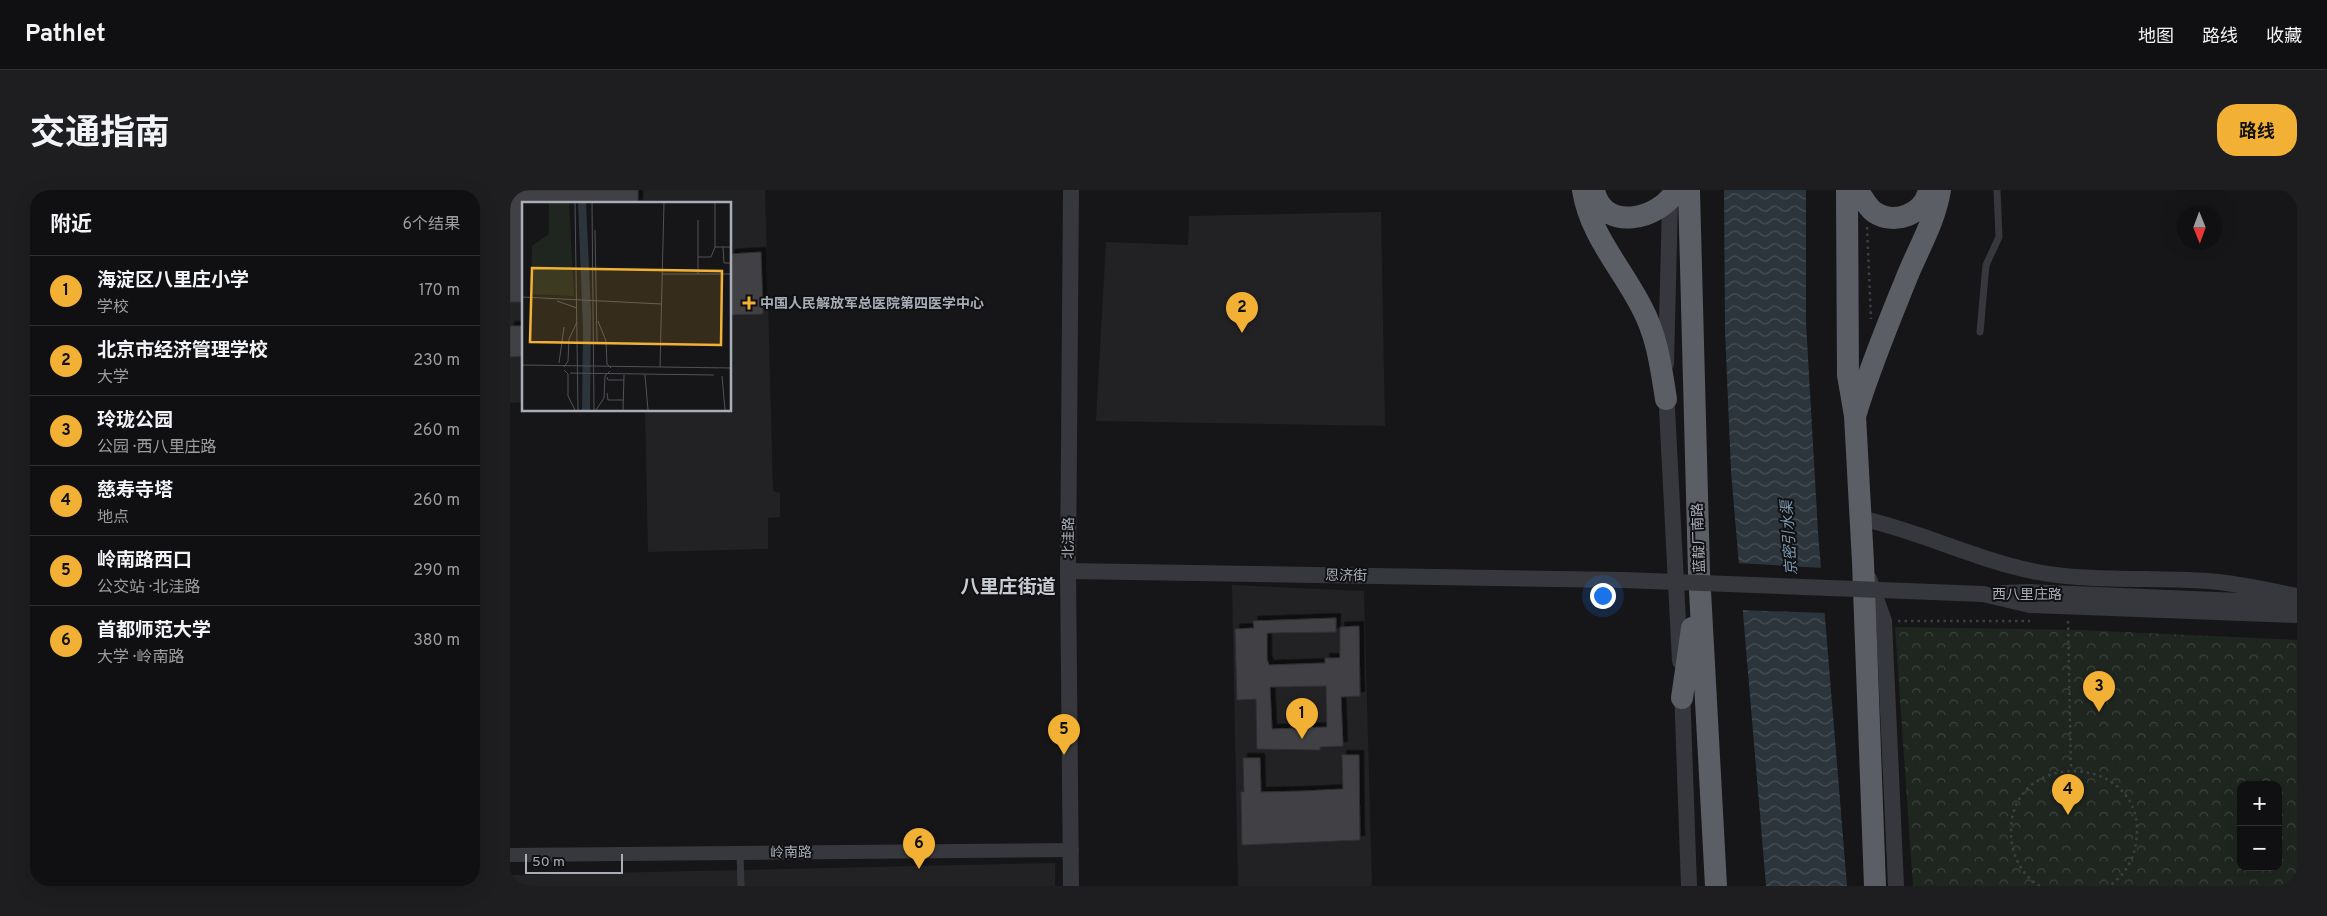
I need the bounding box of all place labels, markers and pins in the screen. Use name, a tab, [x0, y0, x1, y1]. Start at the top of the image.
pin: 2	[1226, 292, 1258, 333]
place label: 中国人民解放军总医院第四医学中心	[760, 295, 984, 313]
marker: 中国人民解放军总医院第四医学中心	[742, 296, 756, 310]
pin: 3	[2083, 671, 2115, 712]
pin: 1	[1286, 698, 1318, 739]
pin: 5	[1048, 714, 1080, 755]
pin: 4	[2052, 774, 2084, 815]
pin: 6	[903, 828, 935, 869]

